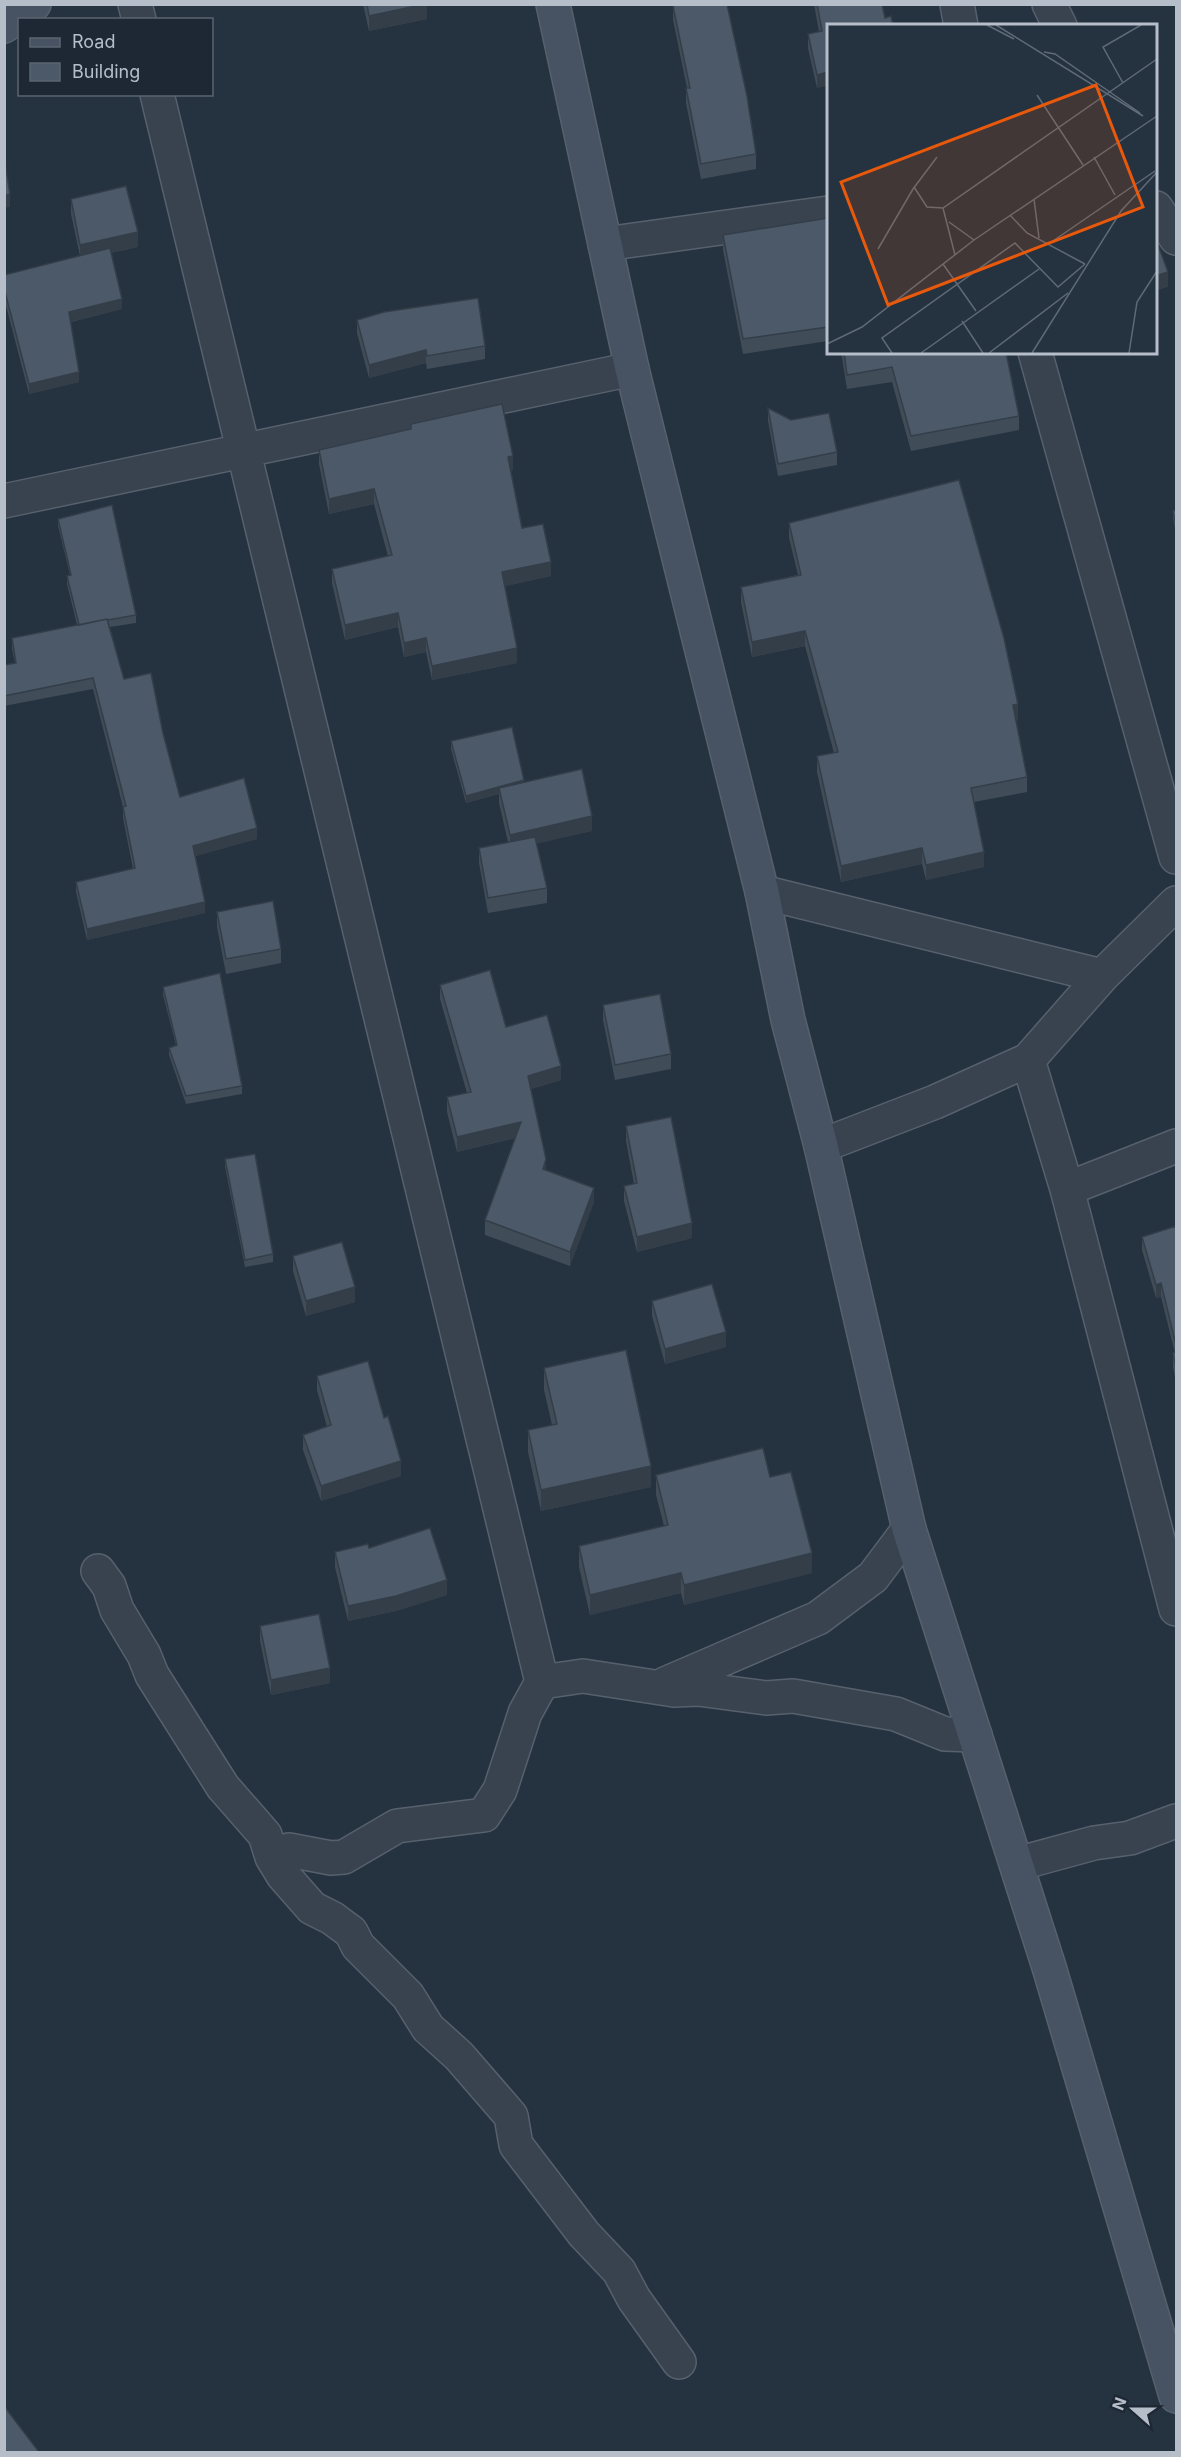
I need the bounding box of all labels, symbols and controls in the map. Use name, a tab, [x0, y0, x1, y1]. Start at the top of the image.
legend	[18, 18, 213, 96]
inset map	[827, 24, 1157, 354]
text: Road	[72, 31, 115, 52]
text: Building	[72, 61, 140, 82]
north arrow	[1103, 2379, 1163, 2439]
text: N	[1107, 2394, 1131, 2413]

